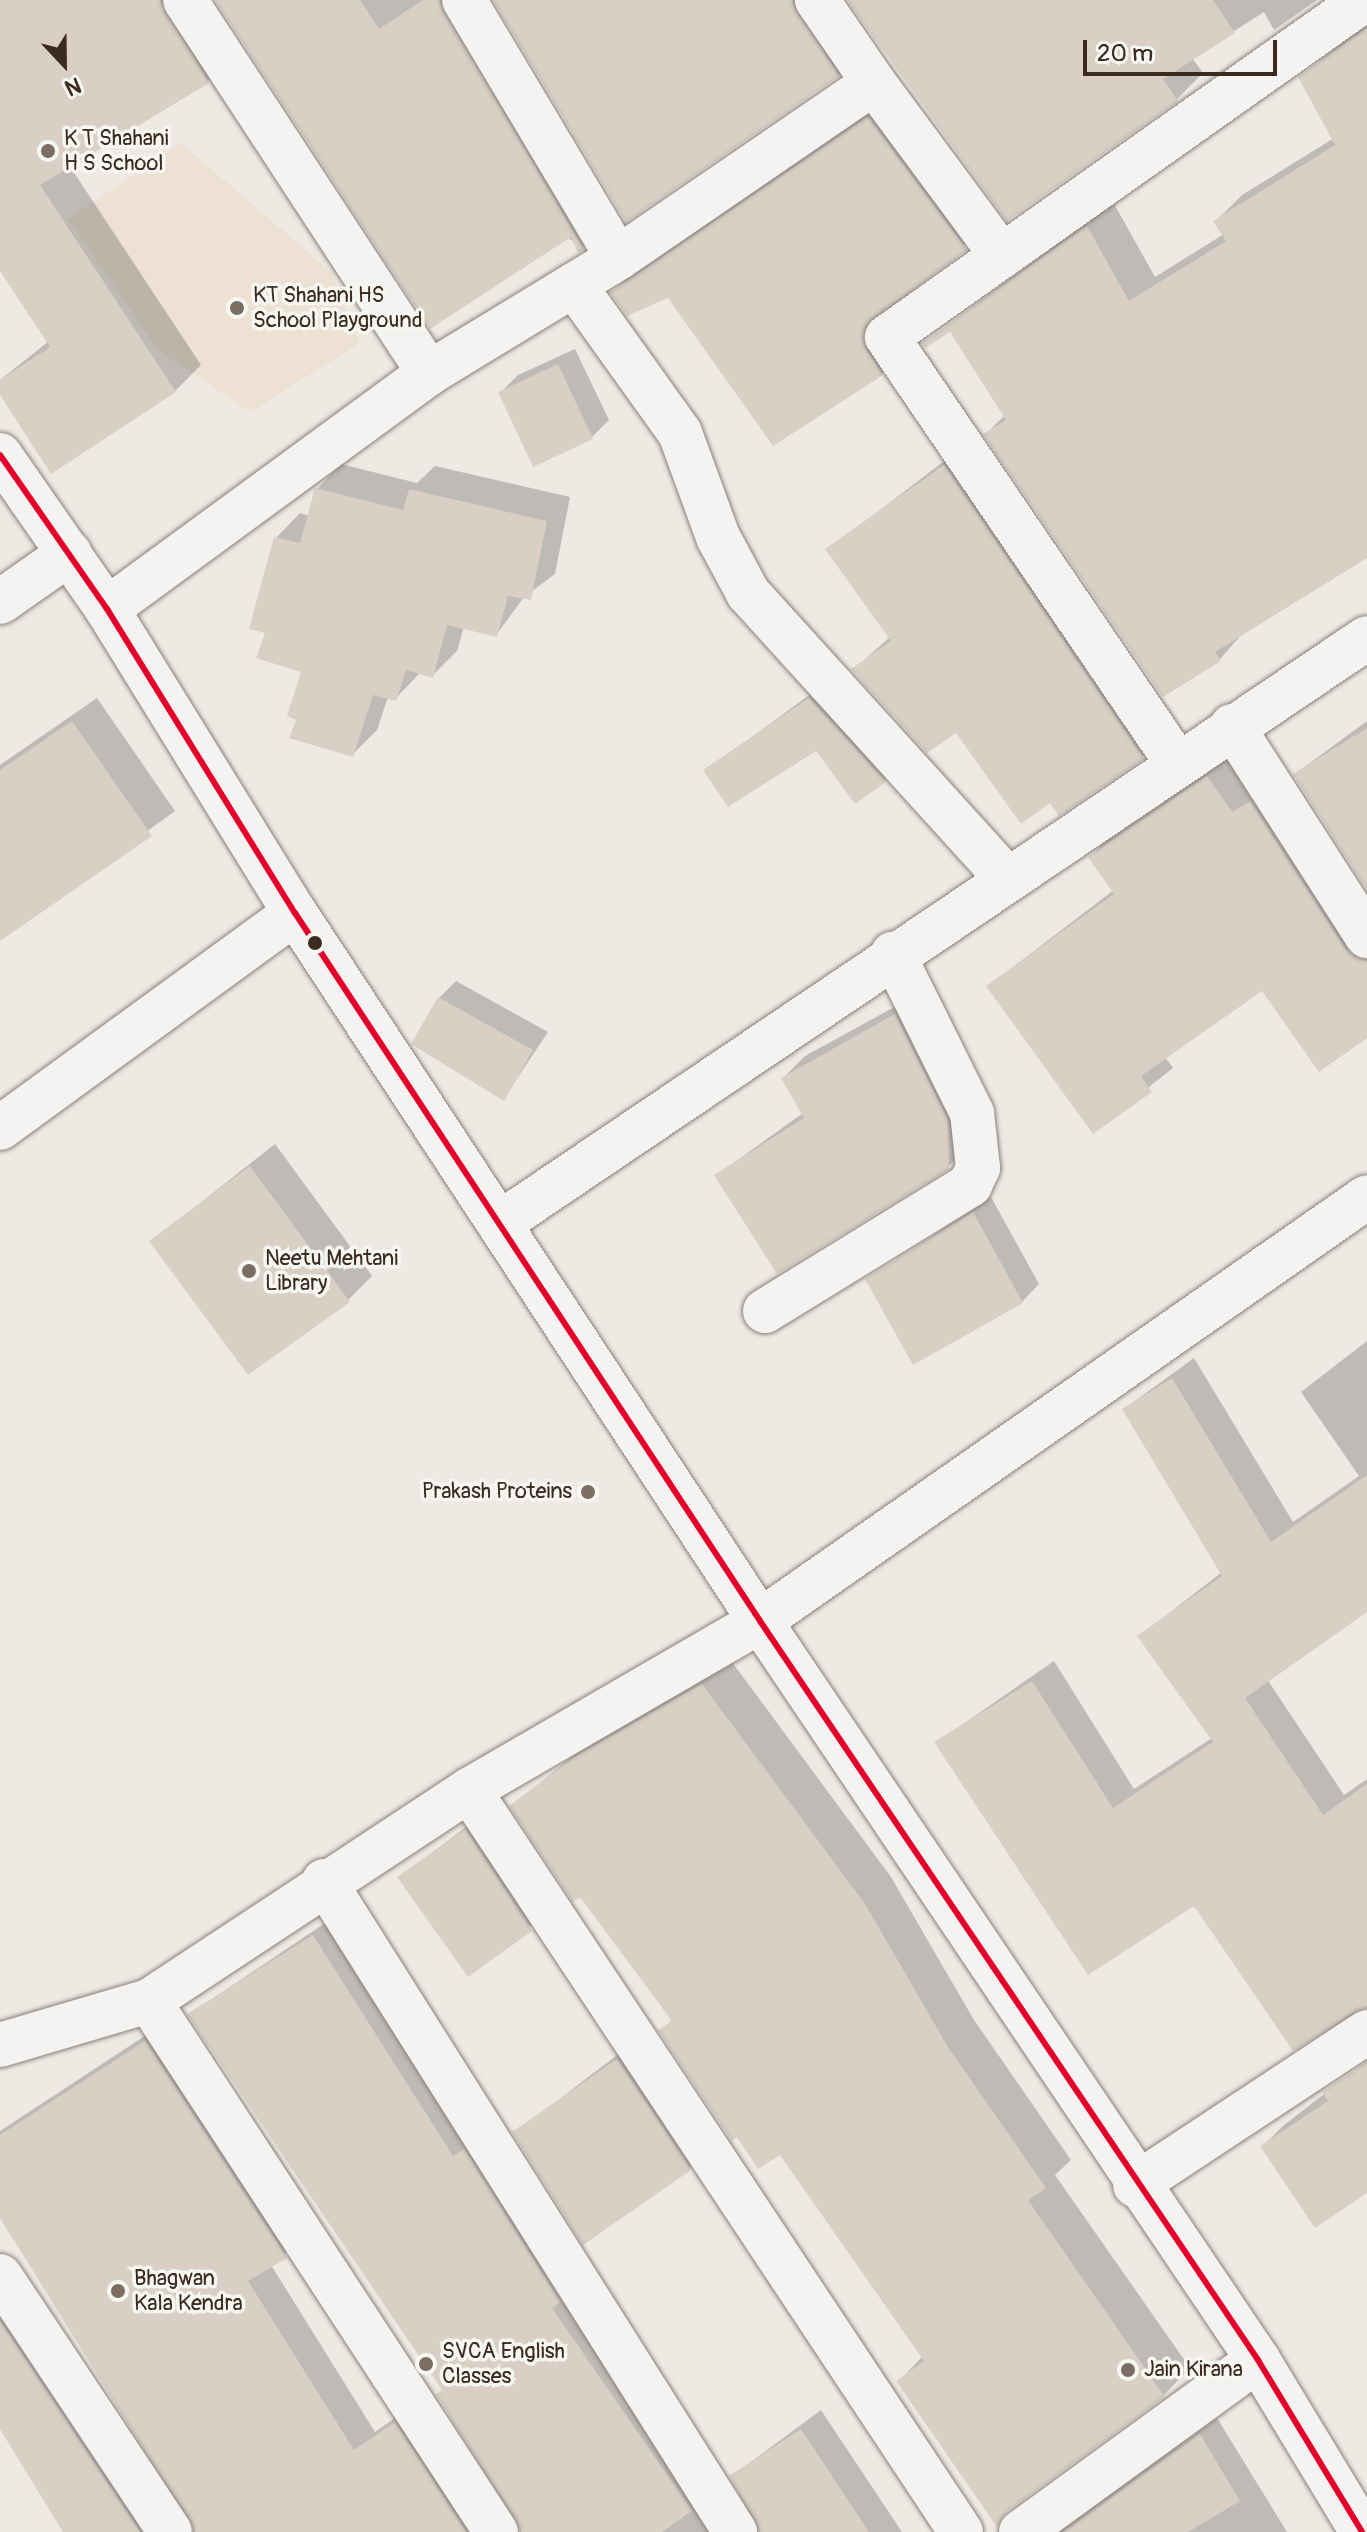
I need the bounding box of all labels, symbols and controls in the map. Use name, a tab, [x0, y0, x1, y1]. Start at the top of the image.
north arrow	[24, 24, 104, 104]
scale bar	[1087, 24, 1281, 74]
text: 20 m	[1097, 39, 1153, 68]
text: N	[61, 70, 85, 102]
place label: K T Shahani H S School	[64, 125, 169, 176]
marker: K T Shahani H S School	[39, 142, 57, 160]
place label: KT Shahani HS School Playground	[253, 282, 423, 334]
marker: KT Shahani HS School Playground	[228, 299, 246, 317]
unlabelled marker	[307, 935, 323, 951]
place label: Neetu Mehtani Library	[265, 1245, 398, 1296]
marker: Neetu Mehtani Library	[240, 1262, 258, 1280]
place label: Prakash Proteins	[422, 1479, 572, 1505]
marker: Prakash Proteins	[579, 1483, 597, 1501]
place label: Bhagwan Kala Kendra	[134, 2265, 243, 2316]
marker: Bhagwan Kala Kendra	[109, 2282, 127, 2300]
place label: SVCA English Classes	[442, 2338, 565, 2390]
marker: SVCA English Classes	[417, 2355, 435, 2373]
place label: Jain Kirana	[1144, 2357, 1243, 2383]
marker: Jain Kirana	[1119, 2361, 1137, 2379]

